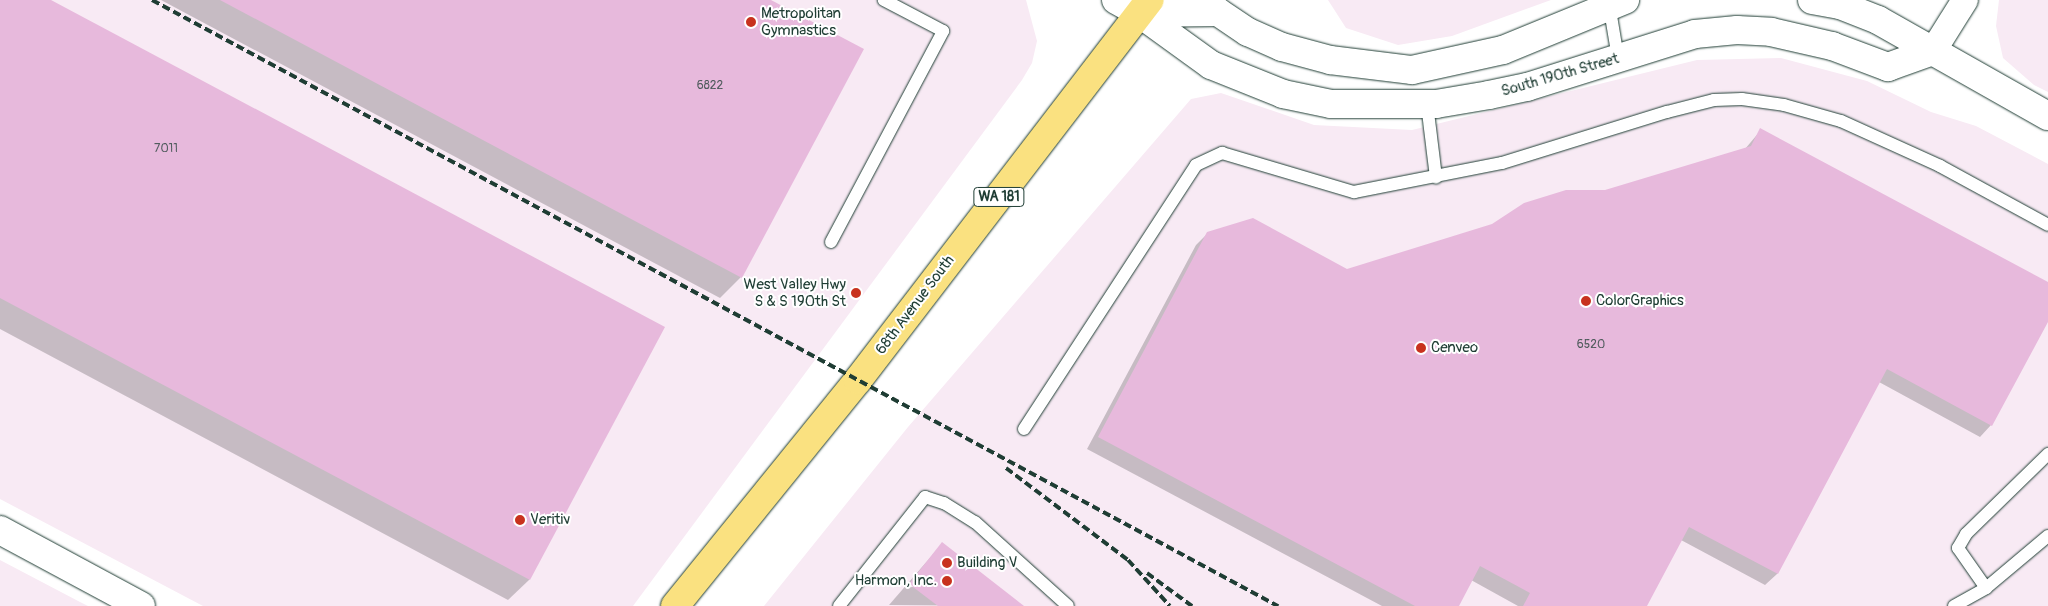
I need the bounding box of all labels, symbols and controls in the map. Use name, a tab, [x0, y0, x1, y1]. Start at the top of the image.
place label: Metropolitan Gymnastics	[761, 4, 841, 39]
marker: Metropolitan Gymnastics	[745, 16, 757, 28]
street label: South 190th Street	[1499, 50, 1621, 100]
house number: 6822	[697, 79, 723, 93]
house number: 7011	[154, 142, 178, 156]
road number: WA 181	[973, 186, 1025, 208]
street label: 68th Avenue South	[872, 252, 958, 358]
place label: West Valley Hwy S & S 190th St	[744, 275, 846, 310]
marker: West Valley Hwy S & S 190th St	[850, 287, 862, 299]
place label: ColorGraphics	[1596, 292, 1684, 310]
marker: ColorGraphics	[1580, 295, 1592, 307]
house number: 6520	[1577, 338, 1605, 352]
place label: Cenveo	[1431, 339, 1478, 357]
marker: Cenveo	[1415, 342, 1427, 354]
place label: Veritiv	[530, 511, 570, 529]
marker: Veritiv	[514, 514, 526, 526]
place label: Building V	[957, 554, 1017, 572]
marker: Building V	[941, 557, 953, 569]
place label: Harmon, Inc.	[855, 572, 937, 590]
marker: Harmon, Inc.	[941, 575, 953, 587]

